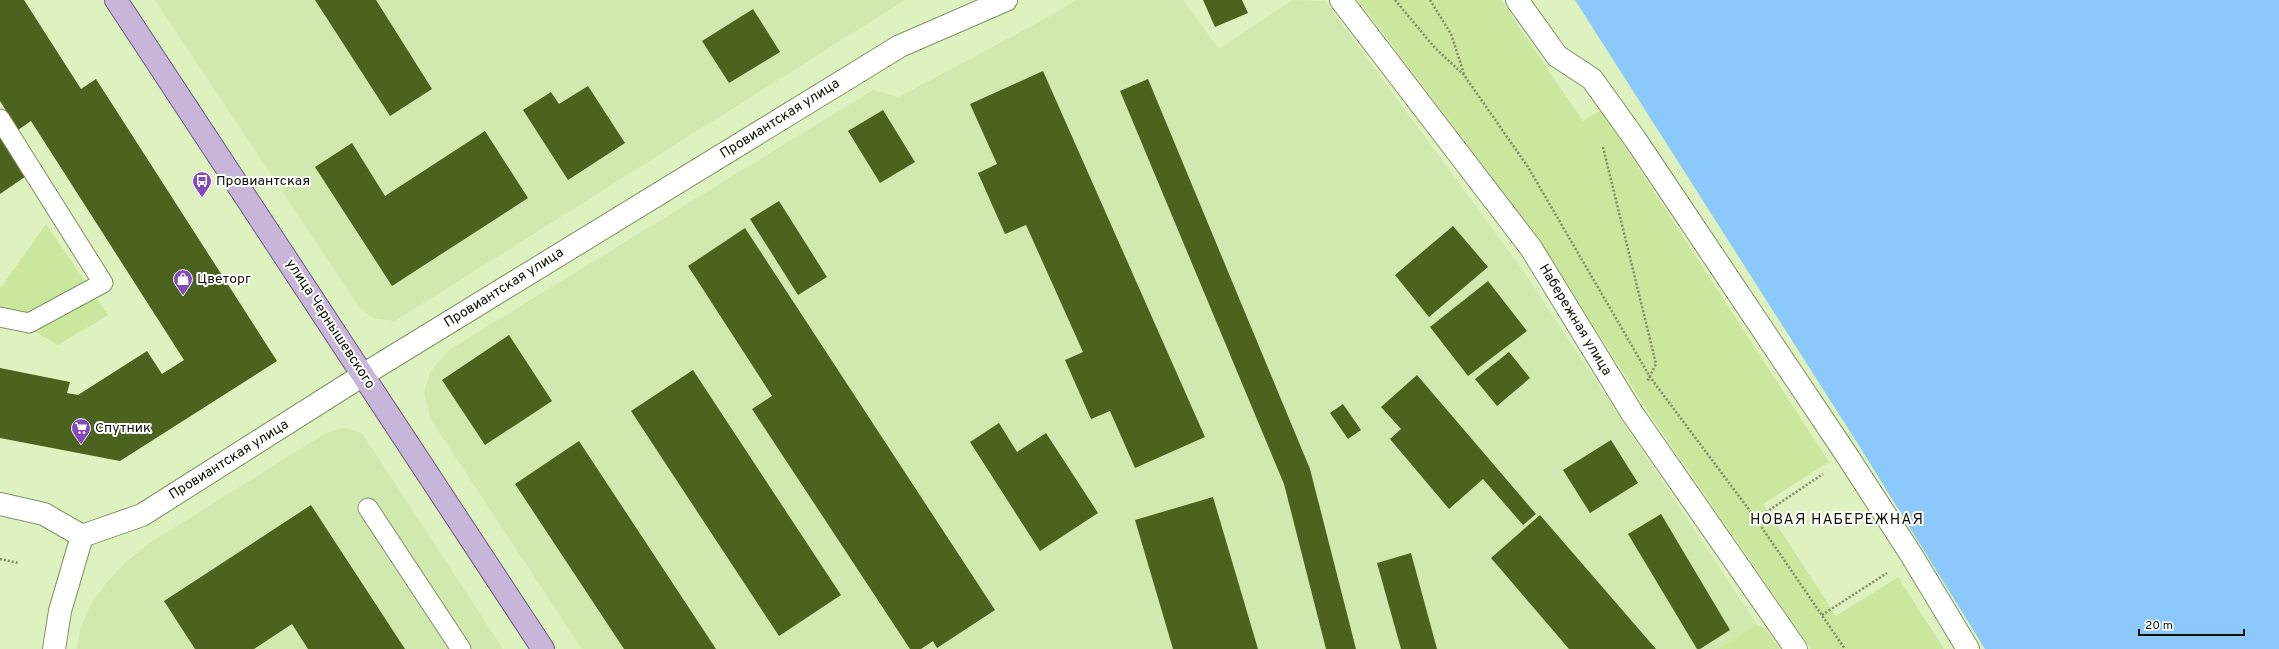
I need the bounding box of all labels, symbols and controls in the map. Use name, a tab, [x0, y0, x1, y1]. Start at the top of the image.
street label: Провиантская улица	[717, 75, 843, 163]
bus stop icon: Провиантская	[191, 170, 213, 198]
place label: Провиантская	[216, 173, 310, 190]
street label: Провиантская улица	[441, 244, 567, 332]
street label: улица Чернышевского	[282, 256, 378, 392]
street label: Набережная улица	[1535, 261, 1615, 379]
shop icon: Цветорг	[172, 268, 194, 296]
place label: Цветорг	[197, 271, 251, 288]
street label: Провиантская улица	[166, 416, 292, 504]
supermarket icon: Спутник	[70, 417, 92, 445]
place label: Спутник	[95, 420, 151, 437]
district label: НОВАЯ НАБЕРЕЖНАЯ	[1750, 511, 1924, 530]
scale bar	[2139, 611, 2244, 637]
text: 20 m	[2145, 618, 2173, 634]

